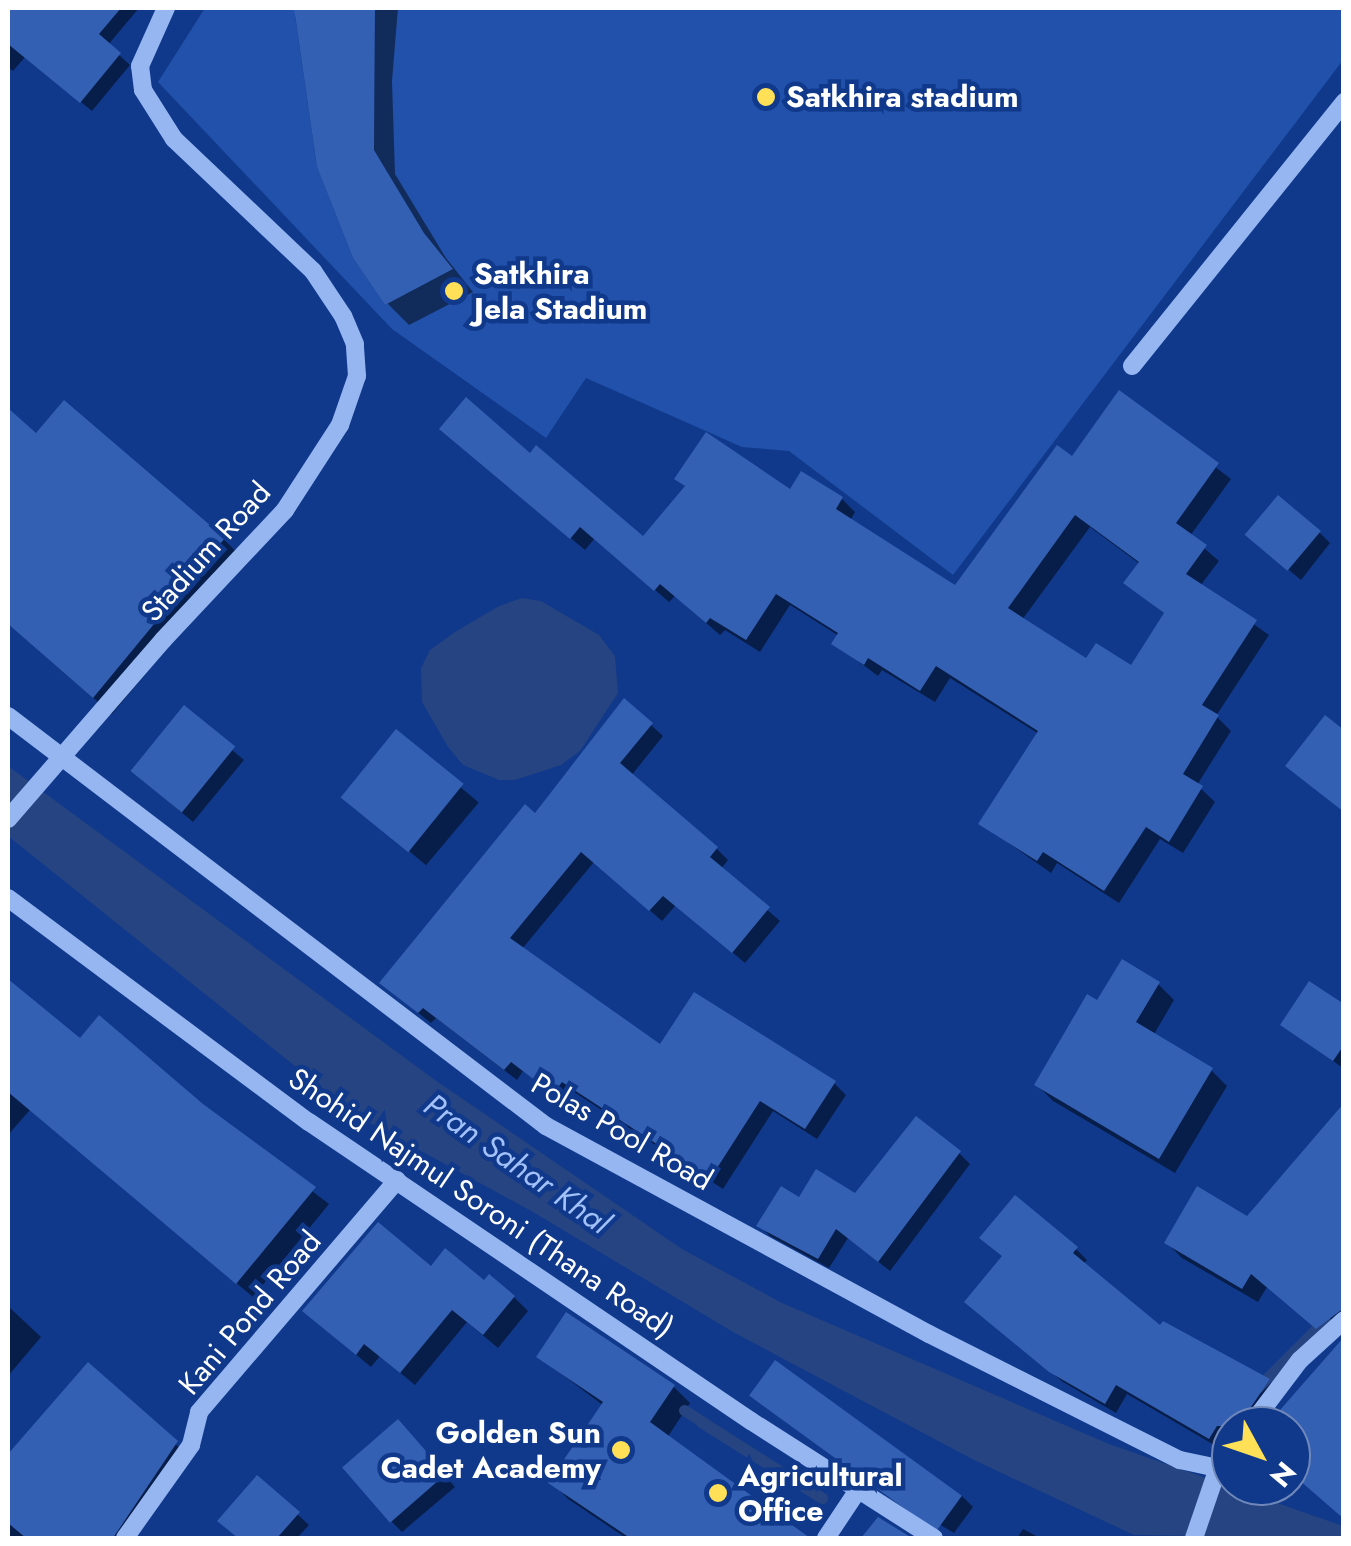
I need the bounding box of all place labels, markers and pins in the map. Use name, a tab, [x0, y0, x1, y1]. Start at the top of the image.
place label: Satkhira stadium	[786, 79, 1019, 115]
marker: Satkhira stadium	[755, 86, 777, 108]
place label: Satkhira Jela Stadium	[474, 256, 647, 326]
marker: Satkhira Jela Stadium	[443, 280, 465, 302]
place label: Golden Sun Cadet Academy	[381, 1415, 601, 1486]
marker: Golden Sun Cadet Academy	[610, 1439, 632, 1461]
place label: Agricultural Office	[738, 1458, 903, 1528]
marker: Agricultural Office	[707, 1482, 729, 1504]

